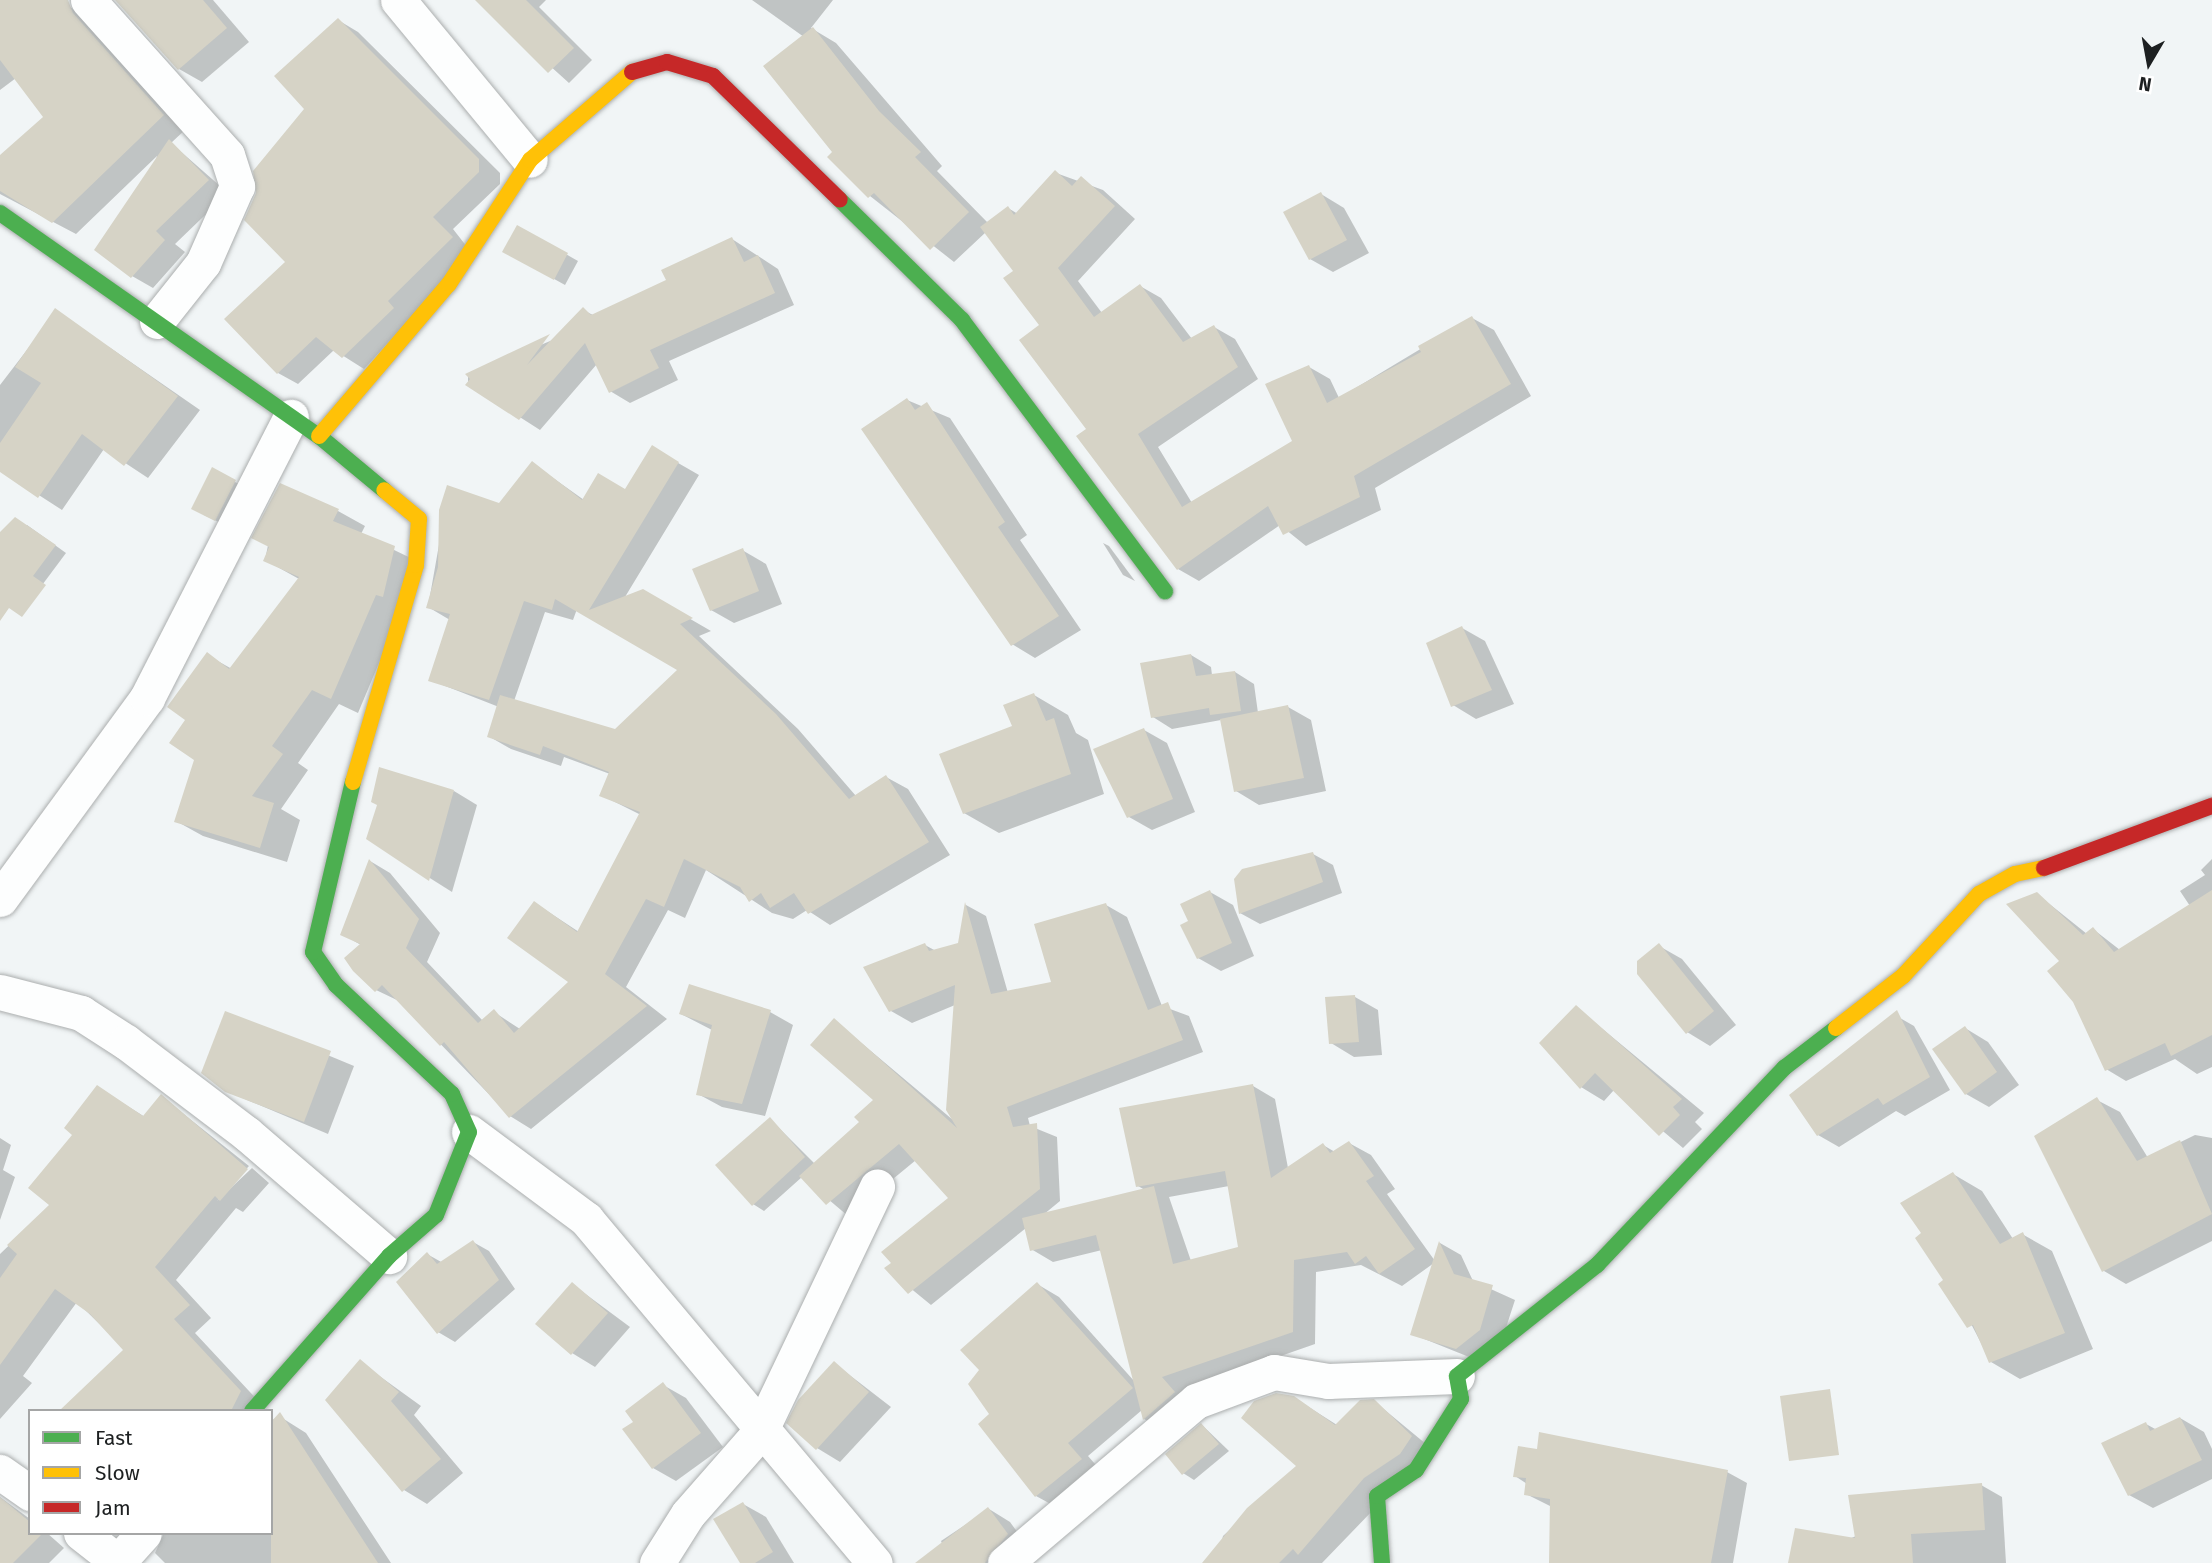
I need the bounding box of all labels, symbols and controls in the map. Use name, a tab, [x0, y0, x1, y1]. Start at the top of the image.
north arrow	[2114, 28, 2184, 98]
text: N	[2137, 72, 2153, 97]
legend	[28, 1409, 273, 1535]
text: Fast	[95, 1425, 133, 1451]
text: Slow	[95, 1460, 140, 1486]
text: Jam	[95, 1495, 131, 1521]

